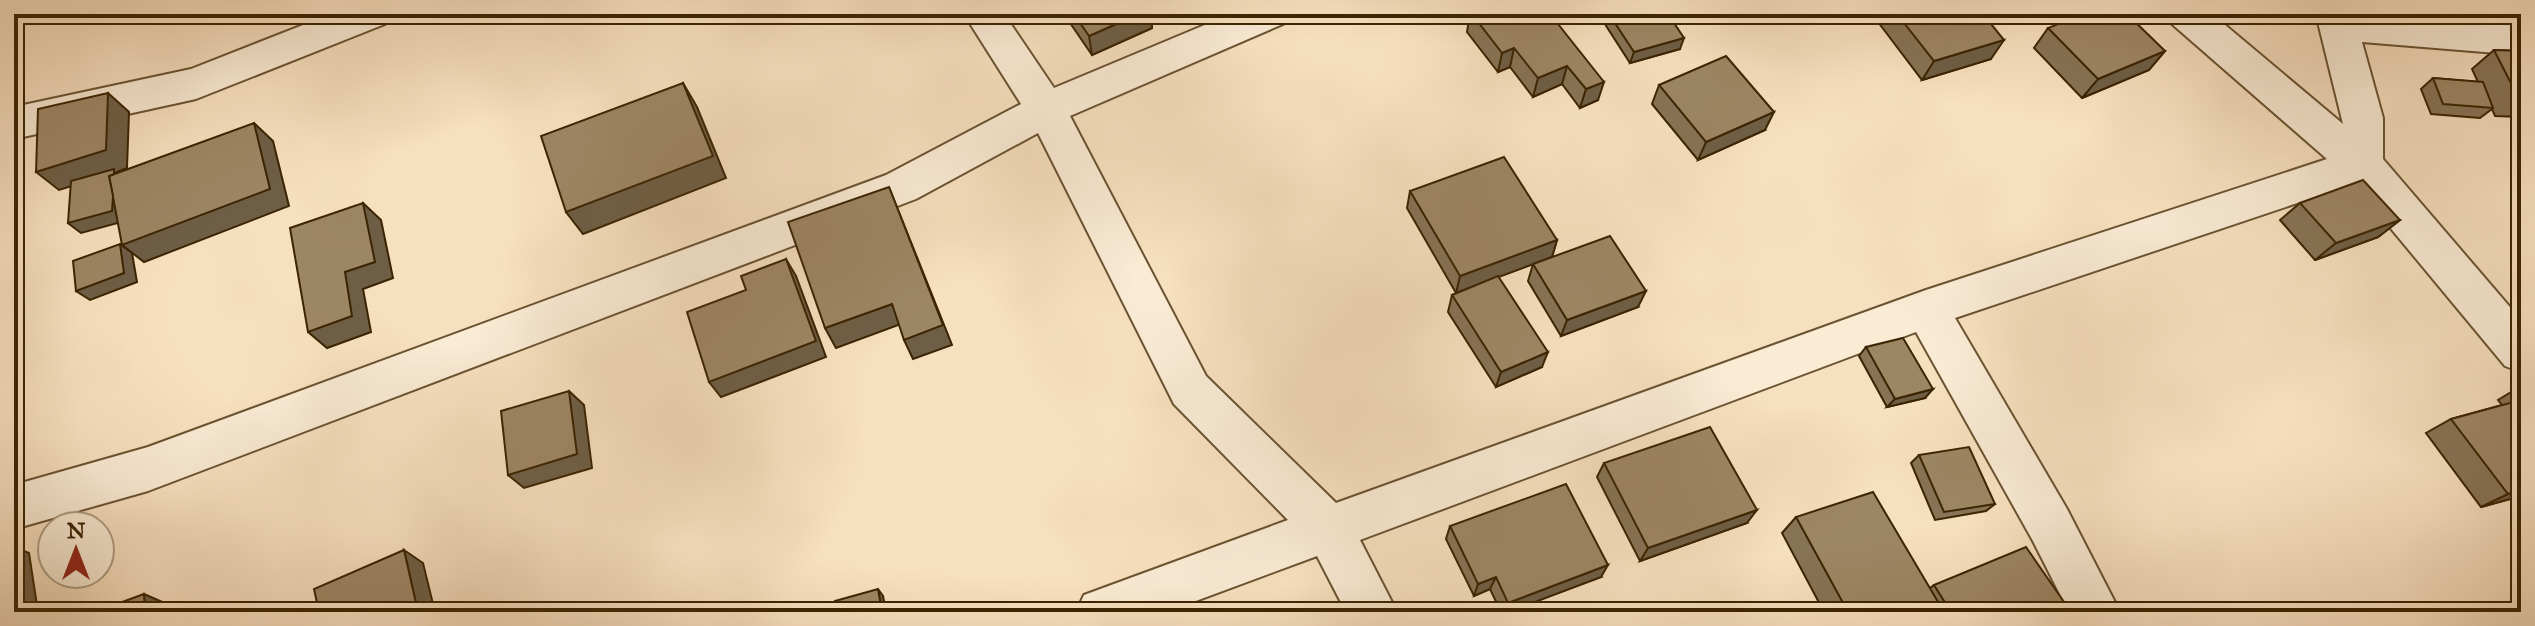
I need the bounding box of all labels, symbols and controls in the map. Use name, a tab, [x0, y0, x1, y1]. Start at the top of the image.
north arrow	[36, 510, 116, 590]
text: N	[67, 517, 86, 544]

